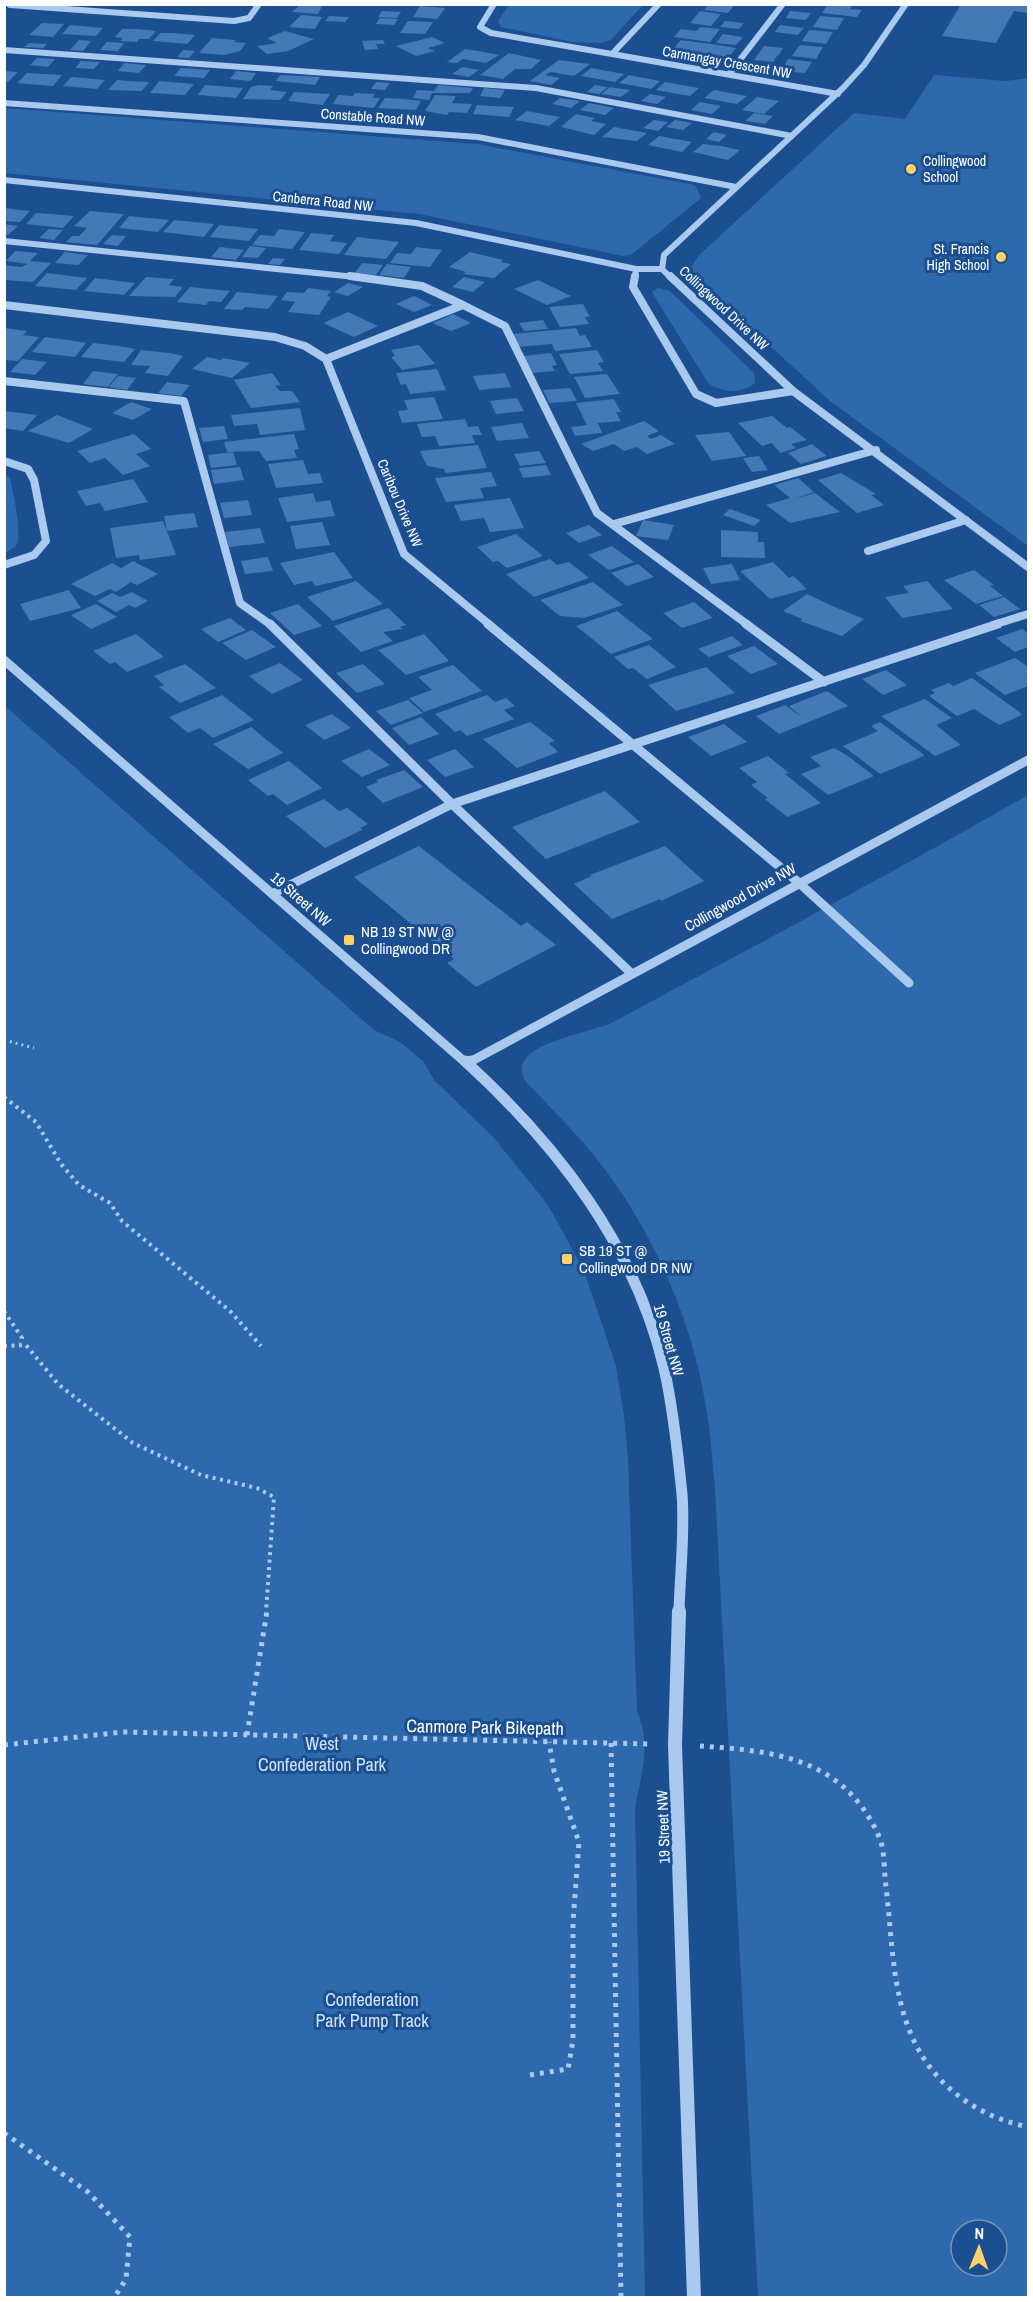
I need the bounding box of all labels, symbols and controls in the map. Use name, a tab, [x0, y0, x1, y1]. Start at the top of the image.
street label: Carmangay Crescent NW	[661, 42, 793, 82]
street label: Constable Road NW	[320, 104, 426, 130]
place label: Collingwood School	[923, 152, 986, 186]
marker: Collingwood School	[904, 162, 918, 176]
street label: Canberra Road NW	[272, 187, 374, 215]
place label: St. Francis High School	[926, 240, 989, 274]
marker: St. Francis High School	[994, 250, 1008, 264]
street label: Collingwood Drive NW	[675, 262, 773, 354]
street label: Caribou Drive NW	[373, 456, 427, 550]
street label: Collingwood Drive NW	[681, 857, 800, 936]
street label: 19 Street NW	[266, 867, 336, 931]
place label: NB 19 ST NW @ Collingwood DR	[361, 921, 454, 959]
marker: NB 19 ST NW @ Collingwood DR	[342, 933, 356, 947]
place label: SB 19 ST @ Collingwood DR NW	[579, 1240, 692, 1278]
marker: SB 19 ST @ Collingwood DR NW	[560, 1252, 574, 1266]
street label: 19 Street NW	[649, 1302, 689, 1379]
street label: Canmore Park Bikepath	[406, 1713, 564, 1741]
park label: West Confederation Park	[258, 1731, 387, 1777]
street label: 19 Street NW	[651, 1789, 675, 1864]
park label: Confederation Park Pump Track	[315, 1987, 429, 2033]
north arrow	[949, 2218, 1009, 2278]
text: N	[974, 2222, 984, 2244]

